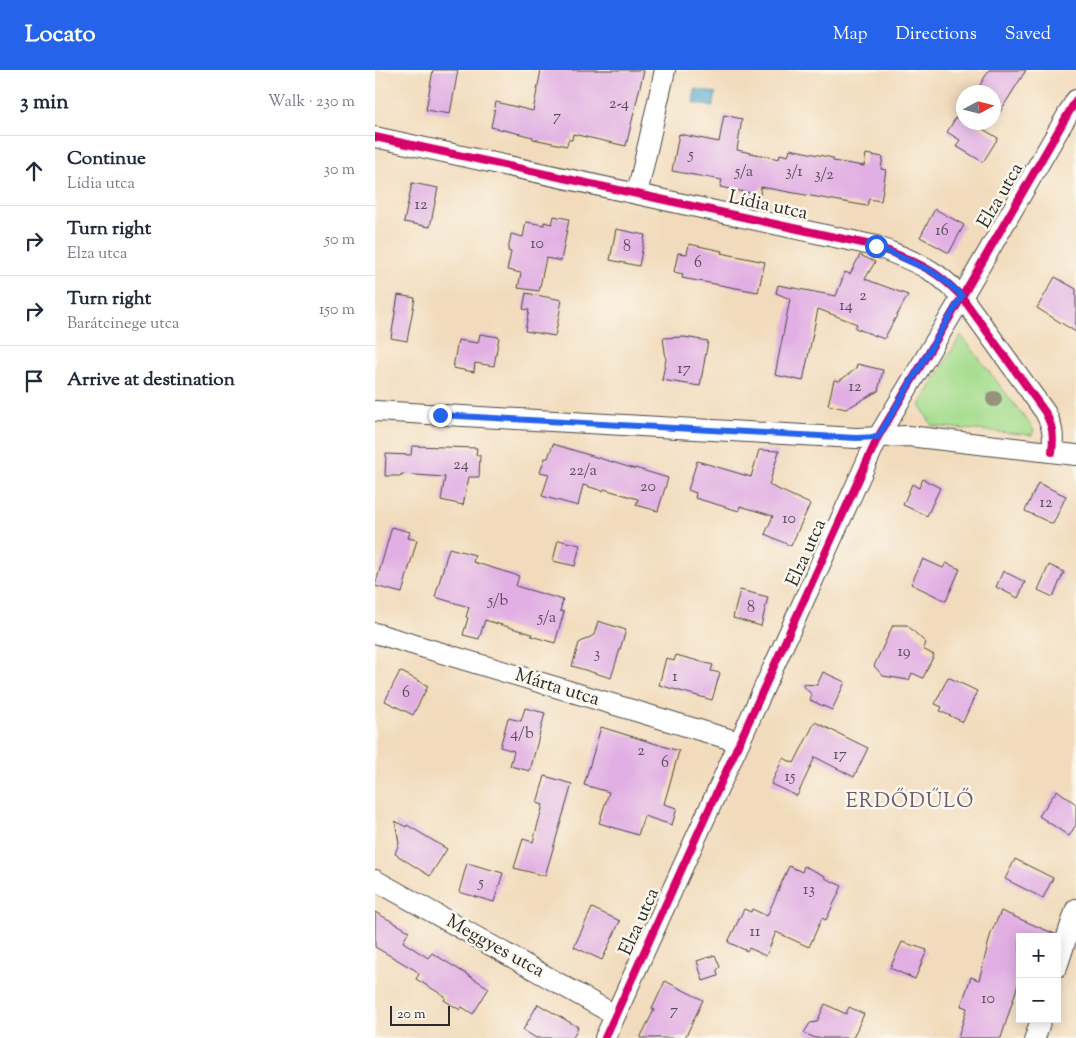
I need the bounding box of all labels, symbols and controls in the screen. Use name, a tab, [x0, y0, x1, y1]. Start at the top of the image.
text: Locato	[25, 18, 96, 52]
text: Map	[833, 22, 868, 48]
text: Directions	[896, 22, 977, 48]
text: Saved	[1005, 22, 1051, 48]
north arrow	[956, 85, 1001, 130]
text: 3 min	[20, 88, 69, 118]
text: Walk · 230 m	[268, 91, 355, 114]
house number: 2-4	[609, 93, 629, 116]
house number: 7	[553, 106, 561, 129]
house number: 5	[687, 144, 694, 167]
text: Continue	[67, 146, 146, 173]
icon: ahead	[20, 157, 48, 185]
street label: Elza utca	[971, 158, 1031, 234]
text: 30 m	[324, 159, 355, 182]
house number: 5/a	[734, 161, 754, 184]
house number: 3/1	[785, 161, 803, 184]
house number: 3/2	[814, 164, 834, 187]
text: Lídia utca	[67, 173, 135, 196]
street label: Lídia utca	[726, 184, 810, 228]
house number: 12	[415, 194, 428, 217]
text: Turn right	[67, 216, 151, 243]
house number: 16	[935, 220, 949, 243]
icon: right	[20, 227, 48, 255]
text: 50 m	[324, 229, 355, 252]
house number: 10	[530, 233, 544, 256]
route start	[865, 235, 888, 258]
house number: 8	[623, 236, 631, 259]
text: Elza utca	[67, 243, 127, 266]
house number: 6	[694, 252, 702, 275]
house number: 2	[859, 285, 867, 308]
text: Turn right	[67, 286, 151, 313]
house number: 14	[839, 295, 853, 318]
icon: right	[20, 297, 48, 325]
text: 150 m	[319, 299, 355, 322]
text: Barátcinege utca	[67, 313, 179, 336]
house number: 17	[677, 358, 691, 381]
icon: arrive	[20, 367, 48, 395]
text: Arrive at destination	[67, 367, 235, 394]
house number: 12	[849, 376, 862, 399]
route end	[429, 404, 452, 427]
house number: 24	[453, 454, 469, 477]
house number: 22/a	[569, 460, 598, 483]
house number: 20	[640, 476, 656, 499]
house number: 12	[1040, 492, 1053, 515]
house number: 10	[782, 508, 796, 531]
street label: Elza utca	[780, 515, 834, 591]
house number: 5/b	[487, 590, 509, 613]
house number: 8	[747, 597, 755, 620]
house number: 5/a	[537, 607, 557, 630]
house number: 19	[897, 641, 911, 664]
house number: 3	[594, 643, 600, 666]
street label: Márta utca	[511, 662, 603, 714]
house number: 1	[672, 666, 678, 689]
house number: 6	[402, 682, 410, 705]
house number: 4/b	[510, 723, 534, 746]
house number: 2	[637, 740, 645, 763]
house number: 17	[833, 744, 847, 767]
house number: 6	[661, 752, 669, 775]
house number: 15	[785, 766, 796, 789]
district label: ERDŐDŰLŐ	[846, 787, 974, 817]
house number: 5	[477, 872, 484, 895]
house number: 13	[803, 879, 815, 902]
street label: Elza utca	[613, 884, 667, 960]
street label: Meggyes utca	[441, 909, 549, 985]
house number: 11	[750, 921, 761, 944]
map controls	[1016, 933, 1061, 1023]
button: +	[1016, 933, 1061, 978]
button: −	[1016, 978, 1061, 1023]
house number: 10	[981, 988, 995, 1011]
house number: 7	[670, 1000, 678, 1023]
scale bar	[390, 1003, 450, 1026]
text: 20 m	[397, 1005, 426, 1025]

